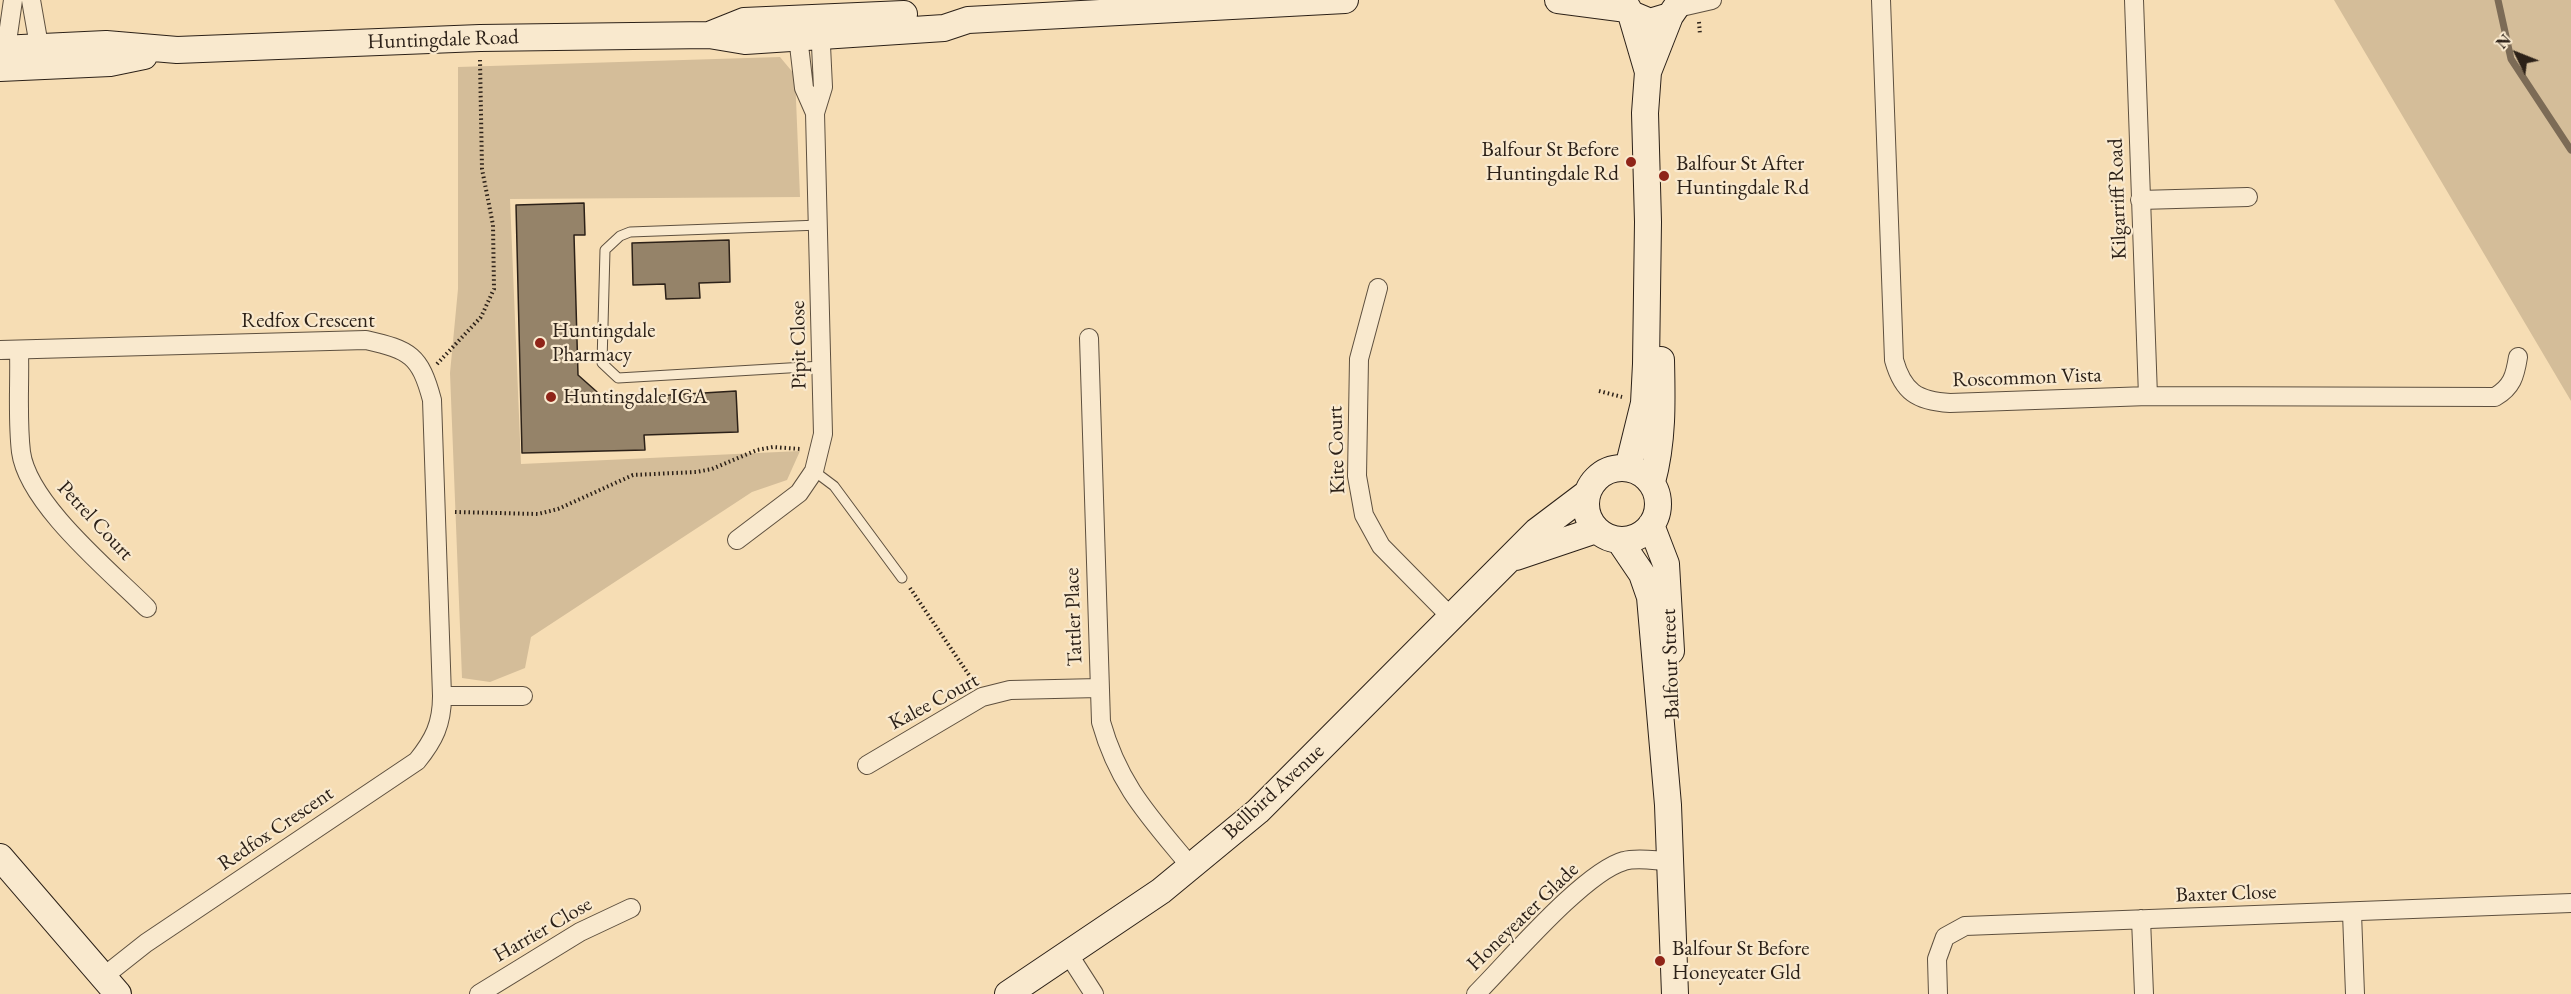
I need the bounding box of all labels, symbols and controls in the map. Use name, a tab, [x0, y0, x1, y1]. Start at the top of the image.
north arrow	[2487, 24, 2547, 84]
street label: Huntingdale Road	[367, 25, 519, 55]
text: N	[2491, 29, 2516, 53]
place label: Balfour St Before Huntingdale Rd	[1482, 137, 1619, 187]
street label: Kilgarriff Road	[2103, 138, 2133, 260]
place label: Balfour St After Huntingdale Rd	[1676, 151, 1809, 201]
marker: Balfour St Before Huntingdale Rd	[1624, 155, 1638, 169]
marker: Balfour St After Huntingdale Rd	[1657, 169, 1671, 183]
street label: Pipit Close	[786, 300, 812, 390]
street label: Redfox Crescent	[241, 308, 375, 334]
place label: Huntingdale Pharmacy	[552, 318, 655, 368]
marker: Huntingdale Pharmacy	[533, 336, 547, 350]
street label: Roscommon Vista	[1952, 363, 2102, 393]
place label: Huntingdale IGA	[563, 384, 708, 410]
marker: Huntingdale IGA	[544, 390, 558, 404]
street label: Kite Court	[1323, 405, 1351, 495]
street label: Petrel Court	[52, 476, 138, 566]
street label: Tattler Place	[1060, 567, 1088, 667]
street label: Balfour Street	[1656, 608, 1686, 720]
street label: Kalee Court	[885, 668, 983, 736]
street label: Bellbird Avenue	[1218, 739, 1330, 845]
street label: Redfox Crescent	[214, 781, 338, 877]
street label: Honeyeater Glade	[1462, 857, 1584, 977]
street label: Baxter Close	[2175, 880, 2277, 908]
street label: Harrier Close	[489, 892, 597, 968]
place label: Balfour St Before Honeyeater Gld	[1672, 936, 1809, 986]
marker: Balfour St Before Honeyeater Gld	[1653, 954, 1667, 968]

